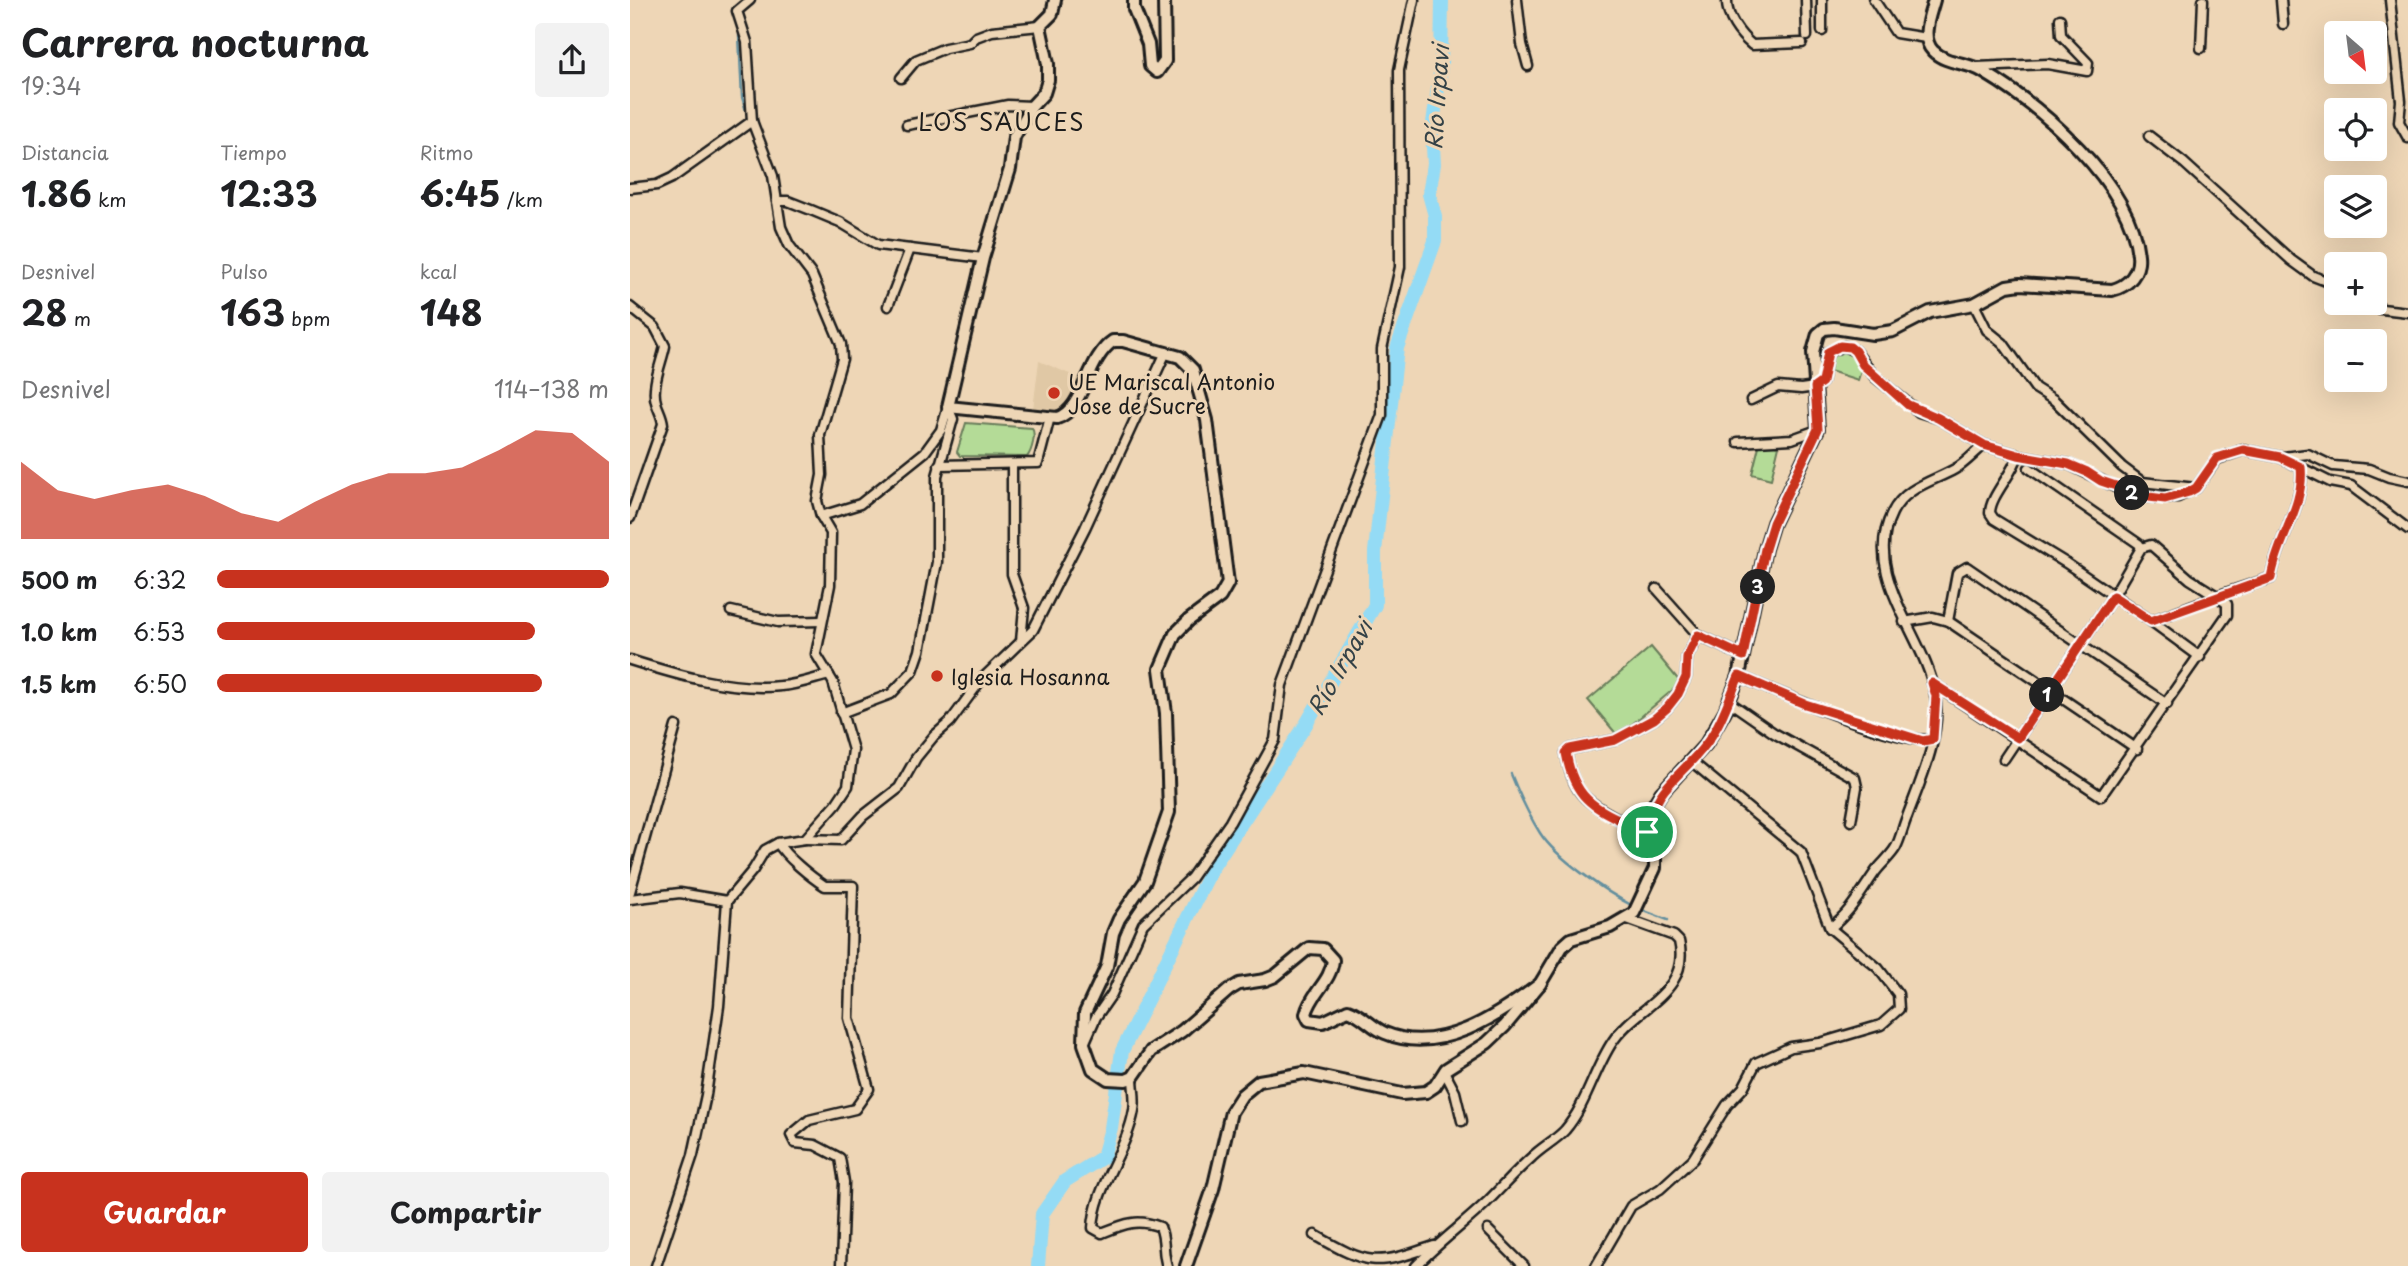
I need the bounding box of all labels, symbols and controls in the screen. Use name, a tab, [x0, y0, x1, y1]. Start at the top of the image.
text: Carrera nocturna	[21, 13, 369, 70]
north arrow	[2324, 21, 2387, 84]
map controls	[2324, 21, 2387, 392]
button: share	[535, 23, 609, 97]
water label: Río Irpavi	[1415, 40, 1457, 151]
text: 19:34	[21, 68, 82, 103]
button: locate	[2324, 98, 2387, 161]
district label: LOS SAUCES	[918, 104, 1086, 139]
text: Distancia	[21, 138, 109, 166]
text: Tiempo	[220, 138, 287, 166]
text: Ritmo	[420, 138, 473, 166]
text: 1.86	[21, 166, 92, 219]
text: 12:33	[220, 166, 318, 219]
text: 6:45	[420, 166, 501, 219]
button: layers	[2324, 175, 2387, 238]
text: km	[92, 185, 126, 213]
text: /km	[501, 185, 543, 213]
button: +	[2324, 252, 2387, 315]
text: Desnivel	[21, 257, 95, 285]
text: Pulso	[220, 257, 268, 285]
text: kcal	[420, 257, 458, 285]
text: 28	[21, 285, 68, 338]
text: 163	[220, 285, 285, 338]
text: 148	[420, 285, 483, 338]
text: m	[68, 304, 91, 332]
text: bpm	[285, 304, 331, 332]
button: −	[2324, 329, 2387, 392]
place label: UE Mariscal Antonio Jose de Sucre	[1068, 365, 1275, 421]
text: Desnivel	[21, 371, 111, 406]
text: 114–138 m	[494, 371, 609, 406]
marker: UE Mariscal Antonio Jose de Sucre	[1046, 385, 1062, 401]
pin: 2	[2114, 476, 2150, 510]
text: 2	[2125, 478, 2138, 506]
text: 500 m	[21, 562, 98, 597]
text: 6:32	[133, 562, 187, 597]
pin: 3	[1740, 570, 1776, 604]
text: 3	[1751, 572, 1764, 600]
water label: Río Irpavi	[1298, 610, 1382, 721]
text: 1.0 km	[21, 614, 98, 649]
text: 6:53	[133, 614, 185, 649]
place label: Iglesia Hosanna	[951, 660, 1109, 692]
text: 1.5 km	[21, 666, 97, 701]
text: 6:50	[133, 666, 187, 701]
marker: Iglesia Hosanna	[929, 668, 945, 684]
pin: 1	[2030, 678, 2064, 712]
text: 1	[2042, 680, 2051, 708]
pin	[1617, 802, 1677, 862]
icon: arrive	[1628, 813, 1666, 851]
button: Guardar	[21, 1172, 308, 1252]
button: Compartir	[322, 1172, 609, 1252]

